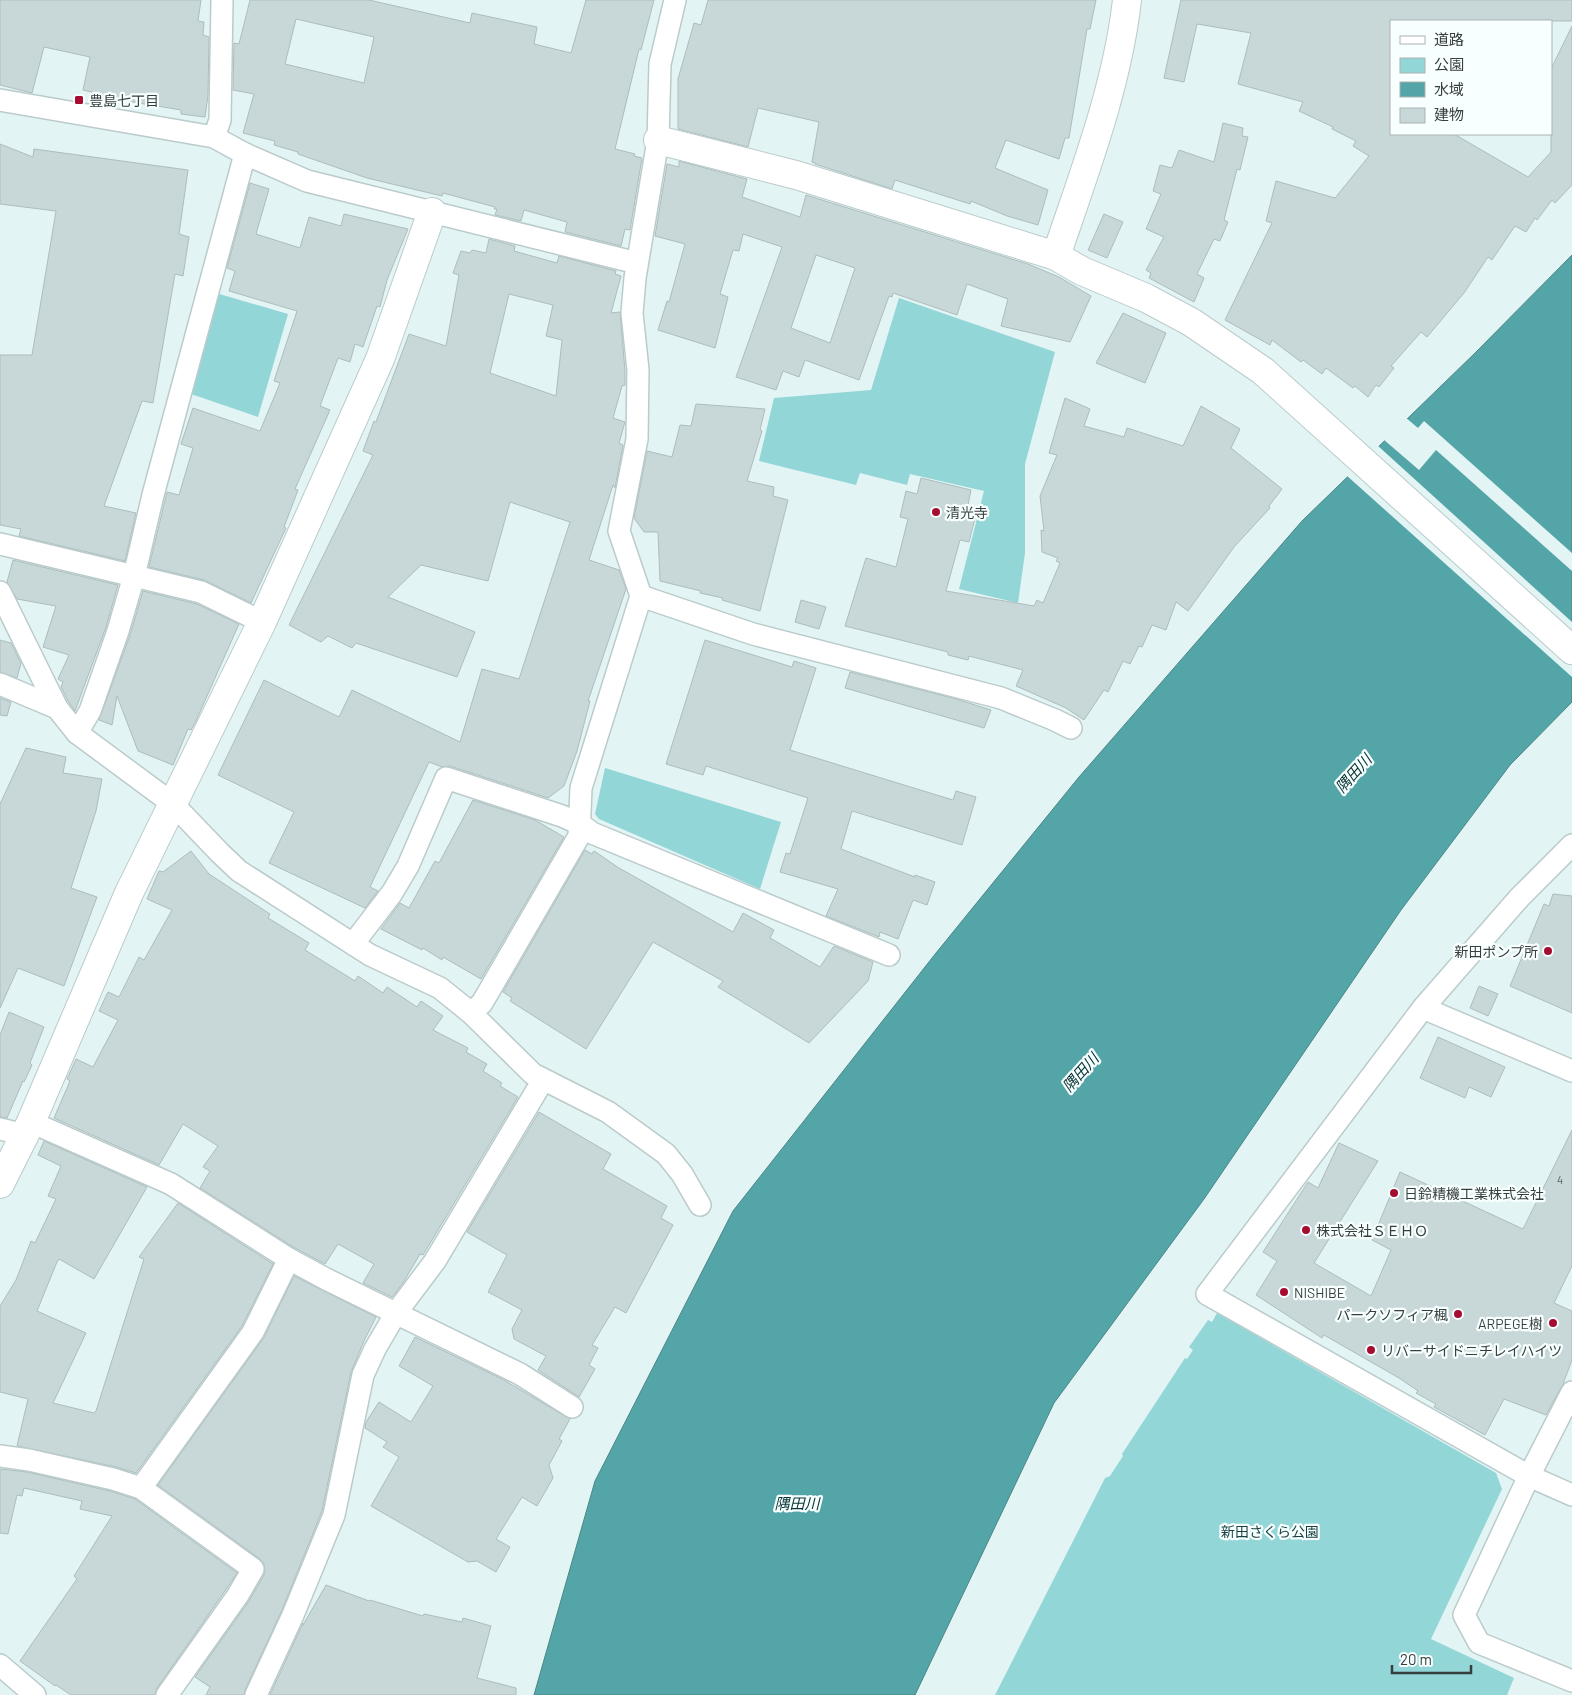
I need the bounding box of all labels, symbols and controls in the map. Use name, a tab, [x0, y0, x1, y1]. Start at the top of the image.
legend	[1390, 20, 1552, 135]
text: 道路	[1434, 30, 1464, 48]
text: 公園	[1434, 55, 1464, 73]
text: 水域	[1434, 80, 1464, 98]
place label: 豊島七丁目	[89, 92, 159, 109]
marker: 豊島七丁目	[73, 94, 85, 106]
text: 建物	[1434, 105, 1464, 123]
place label: 清光寺	[946, 504, 988, 521]
marker: 清光寺	[930, 506, 942, 518]
water label: 隅田川	[1331, 749, 1376, 796]
place label: 新田ポンプ所	[1454, 943, 1538, 960]
marker: 新田ポンプ所	[1542, 945, 1554, 957]
water label: 隅田川	[1058, 1048, 1103, 1095]
house number: 4	[1557, 1173, 1563, 1186]
place label: 日鈴精機工業株式会社	[1404, 1185, 1544, 1202]
marker: 日鈴精機工業株式会社	[1388, 1187, 1400, 1199]
place label: 株式会社ＳＥＨＯ	[1316, 1222, 1428, 1239]
marker: 株式会社ＳＥＨＯ	[1300, 1224, 1312, 1236]
place label: NISHIBE	[1294, 1284, 1345, 1301]
marker: NISHIBE	[1278, 1286, 1290, 1298]
place label: パークソフィア楓	[1336, 1306, 1448, 1323]
marker: パークソフィア楓	[1452, 1308, 1464, 1320]
place label: ARPEGE樹	[1478, 1315, 1543, 1332]
marker: ARPEGE樹	[1547, 1317, 1559, 1329]
place label: リバーサイドニチレイハイツ	[1381, 1342, 1562, 1359]
marker: リバーサイドニチレイハイツ	[1365, 1344, 1377, 1356]
water label: 隅田川	[774, 1494, 821, 1512]
park label: 新田さくら公園	[1221, 1523, 1319, 1540]
scale bar	[1392, 1642, 1471, 1674]
text: 20 m	[1400, 1650, 1432, 1668]

